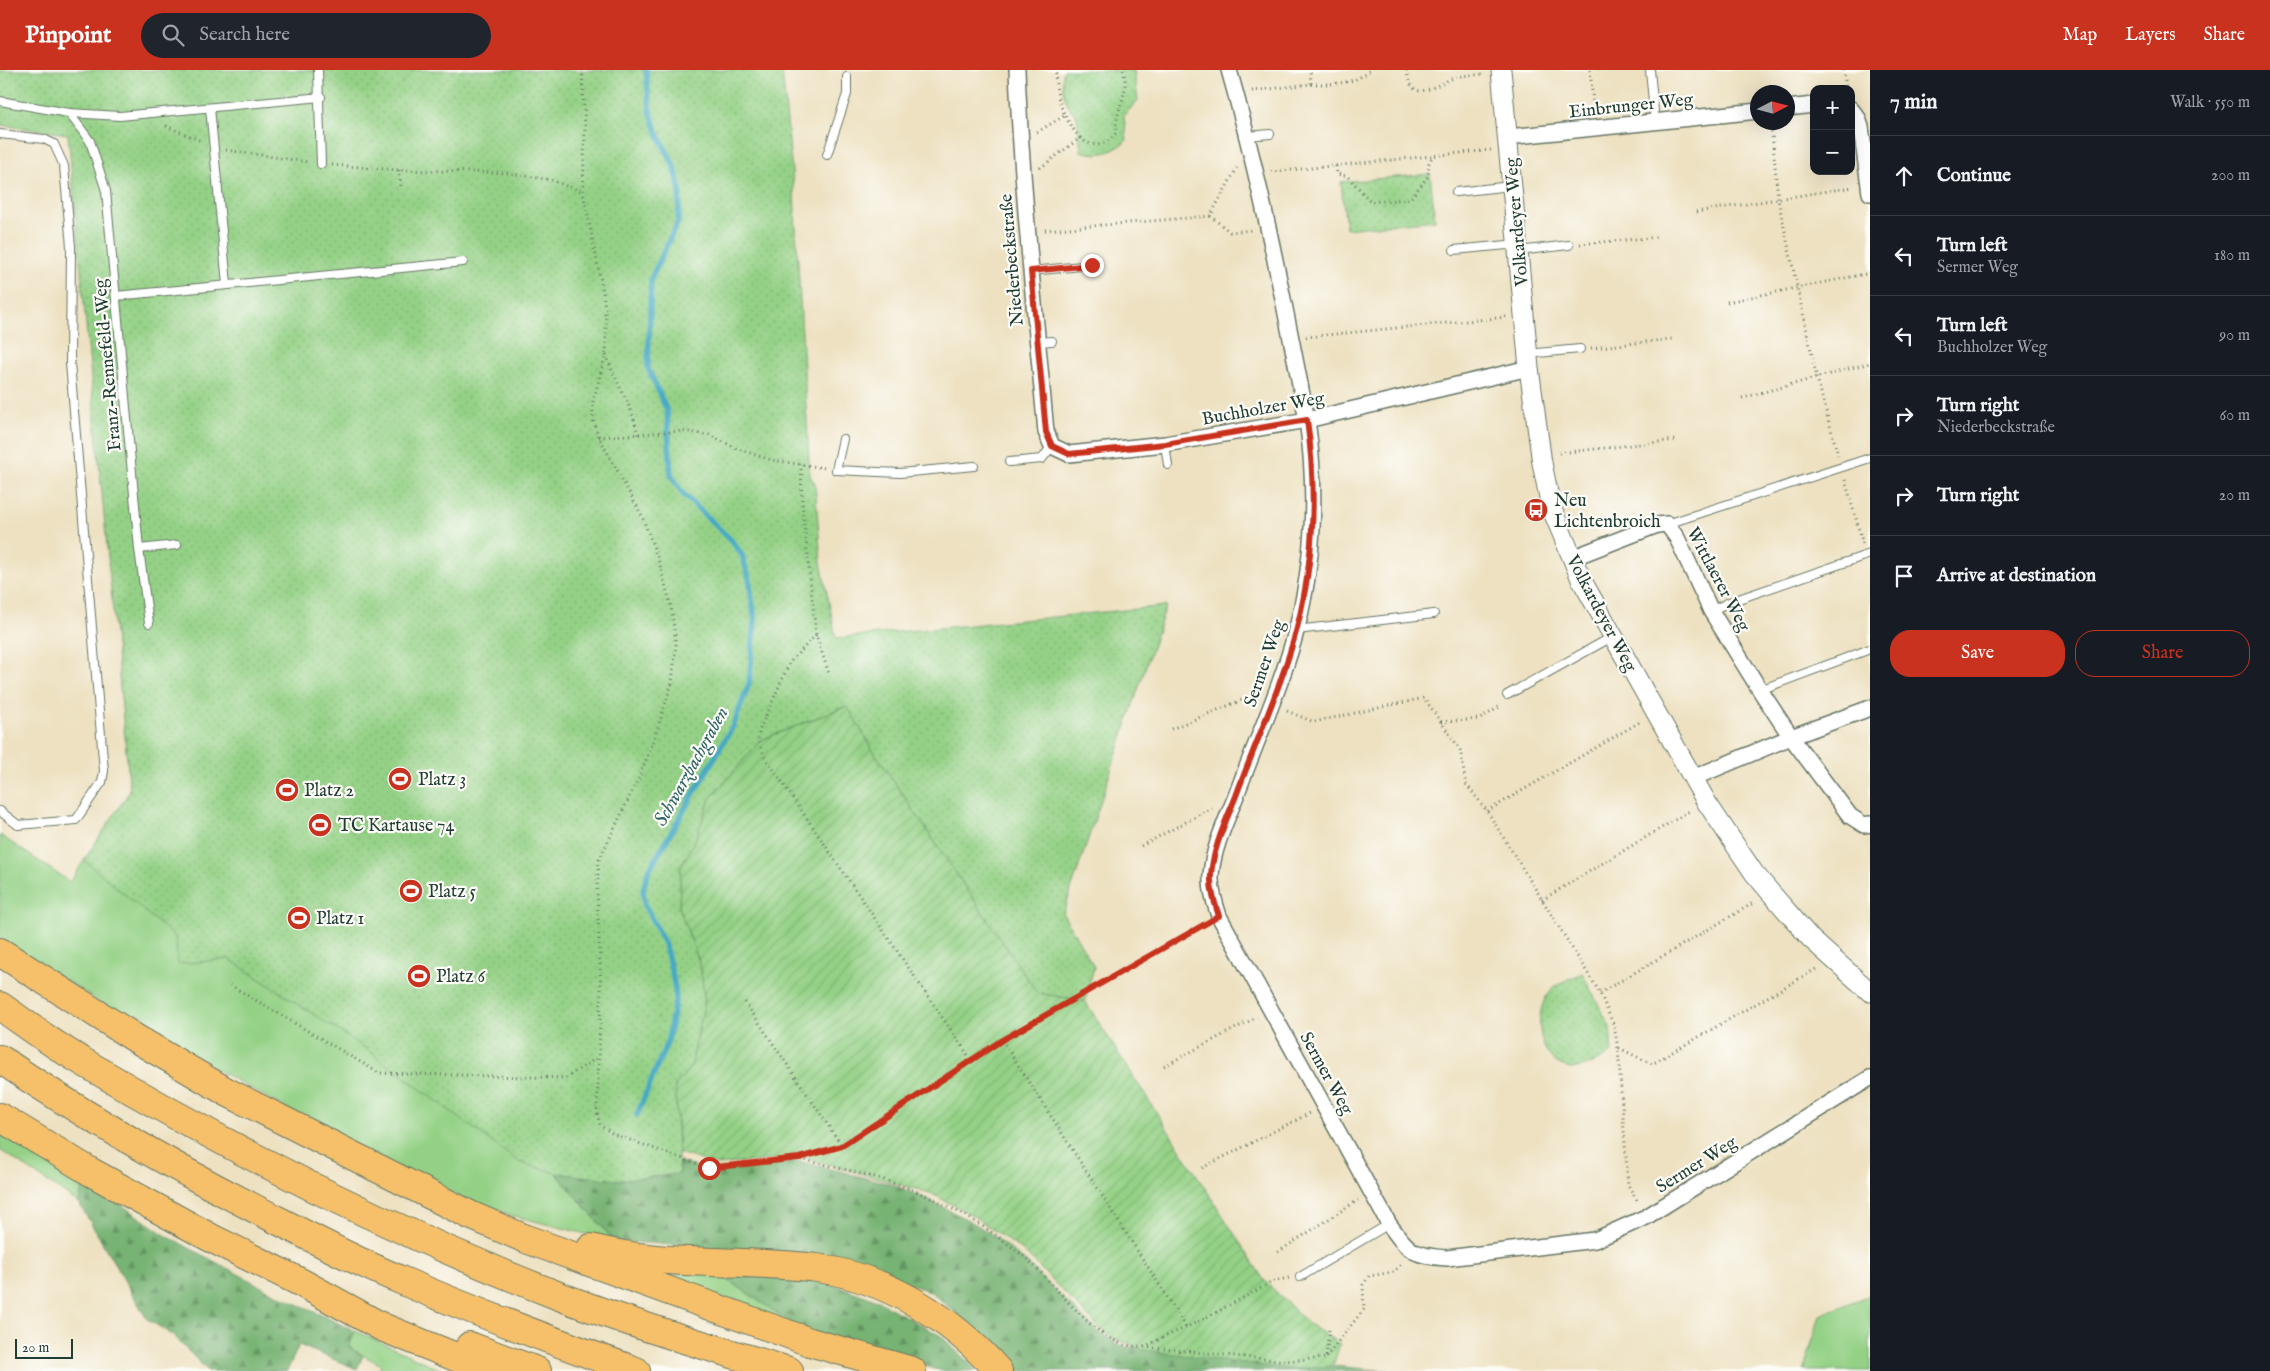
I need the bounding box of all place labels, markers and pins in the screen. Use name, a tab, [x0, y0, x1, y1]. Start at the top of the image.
place label: Neu Lichtenbroich	[1554, 490, 1661, 534]
bus stop icon: Neu Lichtenbroich	[1523, 497, 1549, 523]
sports icon: Platz 3	[387, 766, 413, 792]
place label: Platz 3	[418, 769, 466, 792]
sports icon: Platz 2	[274, 777, 300, 803]
place label: Platz 2	[304, 780, 354, 803]
sports icon: TC Kartause 74	[307, 812, 333, 838]
place label: TC Kartause 74	[338, 815, 454, 838]
sports icon: Platz 5	[398, 878, 424, 904]
place label: Platz 5	[428, 881, 477, 904]
sports icon: Platz 1	[286, 905, 312, 931]
place label: Platz 1	[316, 908, 364, 931]
sports icon: Platz 6	[406, 963, 432, 989]
place label: Platz 6	[436, 966, 486, 989]

